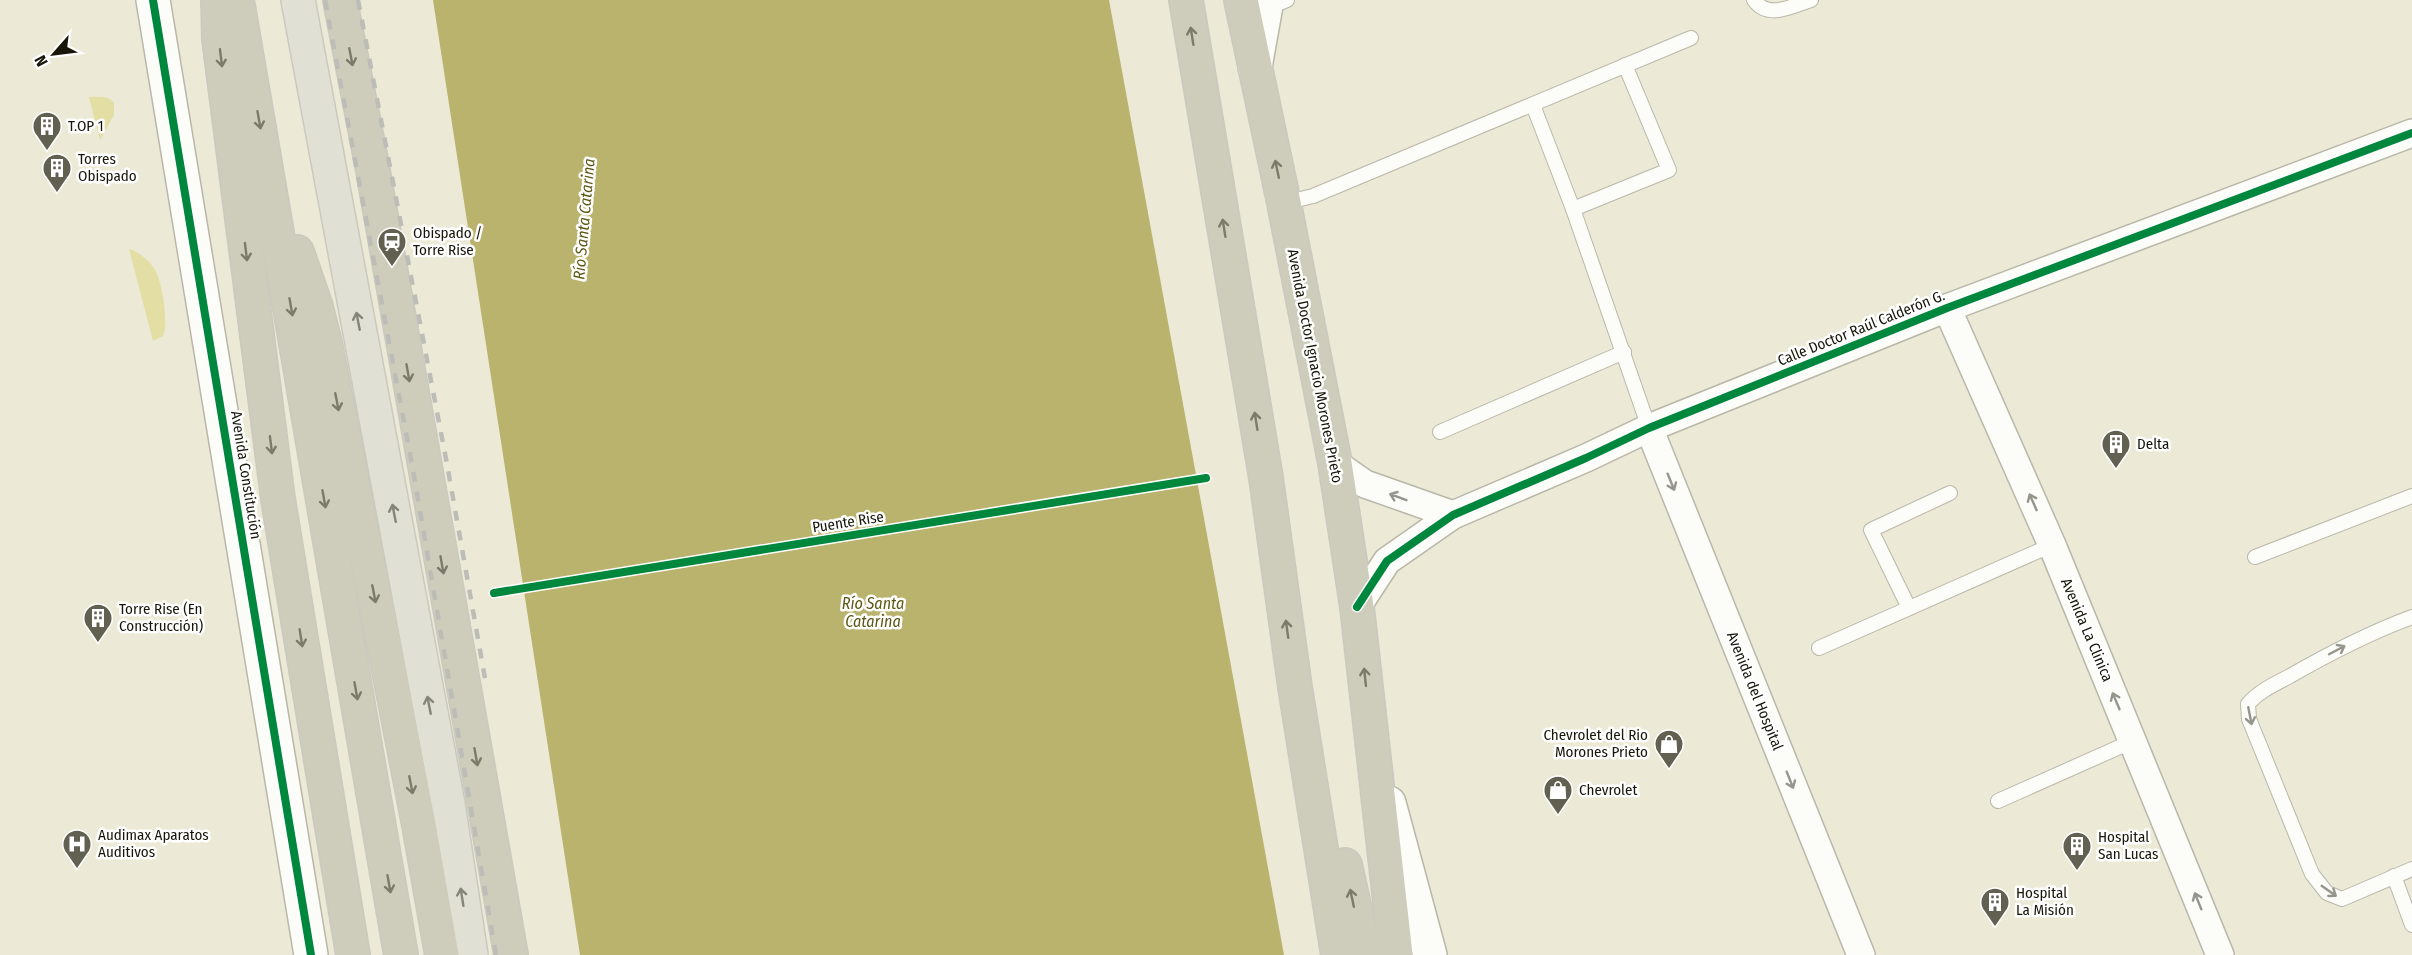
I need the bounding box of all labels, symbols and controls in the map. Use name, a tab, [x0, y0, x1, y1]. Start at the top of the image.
north arrow	[24, 24, 84, 84]
one-way arrow	[1186, 27, 1197, 46]
one-way arrow	[346, 47, 357, 67]
one-way arrow	[216, 48, 227, 68]
text: N	[31, 52, 52, 70]
one-way arrow	[253, 109, 264, 129]
building icon: T.OP 1	[31, 110, 63, 152]
place label: T.OP 1	[68, 117, 104, 135]
place label: Torres Obispado	[78, 150, 137, 185]
building icon: Torres Obispado	[41, 152, 73, 194]
water label: Río Santa Catarina	[569, 158, 599, 280]
one-way arrow	[1271, 159, 1282, 179]
one-way arrow	[1218, 219, 1229, 239]
place label: Obispado / Torre Rise	[413, 224, 482, 259]
station icon: Obispado / Torre Rise	[376, 226, 408, 268]
one-way arrow	[241, 241, 252, 261]
street label: Avenida Doctor Ignacio Morones Prieto	[1283, 248, 1347, 485]
street label: Calle Doctor Raúl Calderón G.	[1775, 286, 1947, 370]
one-way arrow	[286, 297, 297, 316]
one-way arrow	[352, 312, 363, 332]
one-way arrow	[403, 363, 414, 383]
one-way arrow	[332, 392, 343, 412]
street label: Avenida Constitución	[227, 410, 265, 540]
one-way arrow	[1251, 411, 1262, 431]
building icon: Delta	[2100, 428, 2132, 470]
one-way arrow	[265, 435, 276, 455]
place label: Delta	[2137, 435, 2169, 453]
one-way arrow	[1666, 473, 1677, 491]
one-way arrow	[318, 489, 329, 509]
one-way arrow	[1389, 490, 1408, 501]
one-way arrow	[2026, 493, 2038, 511]
one-way arrow	[388, 504, 399, 524]
street label: Puente Rise	[811, 507, 885, 537]
one-way arrow	[437, 555, 448, 575]
street label: Avenida La Clinica	[2057, 576, 2117, 684]
one-way arrow	[369, 583, 380, 603]
water label: Río Santa Catarina	[842, 594, 904, 631]
place label: Torre Rise (En Construcción)	[119, 600, 203, 635]
building icon: Torre Rise (En Construcción)	[82, 602, 114, 644]
one-way arrow	[1282, 620, 1293, 640]
one-way arrow	[295, 627, 306, 647]
street label: Avenida del Hospital	[1723, 629, 1787, 753]
one-way arrow	[2328, 644, 2345, 656]
one-way arrow	[1359, 667, 1370, 687]
one-way arrow	[351, 681, 362, 701]
one-way arrow	[2110, 692, 2121, 710]
one-way arrow	[423, 696, 434, 715]
one-way arrow	[2245, 706, 2256, 725]
place label: Chevrolet del Rio Morones Prieto	[1543, 726, 1648, 761]
shop icon: Chevrolet del Rio Morones Prieto	[1653, 728, 1685, 770]
one-way arrow	[471, 747, 482, 767]
one-way arrow	[1786, 770, 1797, 789]
shop icon: Chevrolet	[1542, 774, 1574, 816]
one-way arrow	[406, 775, 417, 794]
place label: Chevrolet	[1579, 781, 1637, 799]
place label: Audimax Aparatos Auditivos	[98, 826, 209, 861]
hospital icon: Audimax Aparatos Auditivos	[61, 828, 93, 870]
place label: Hospital San Lucas	[2098, 828, 2158, 863]
building icon: Hospital San Lucas	[2061, 830, 2093, 872]
one-way arrow	[384, 873, 395, 893]
place label: Hospital La Misión	[2016, 884, 2074, 919]
one-way arrow	[2321, 884, 2337, 897]
building icon: Hospital La Misión	[1979, 886, 2011, 928]
one-way arrow	[456, 888, 467, 908]
one-way arrow	[1345, 889, 1357, 908]
one-way arrow	[2192, 892, 2203, 911]

